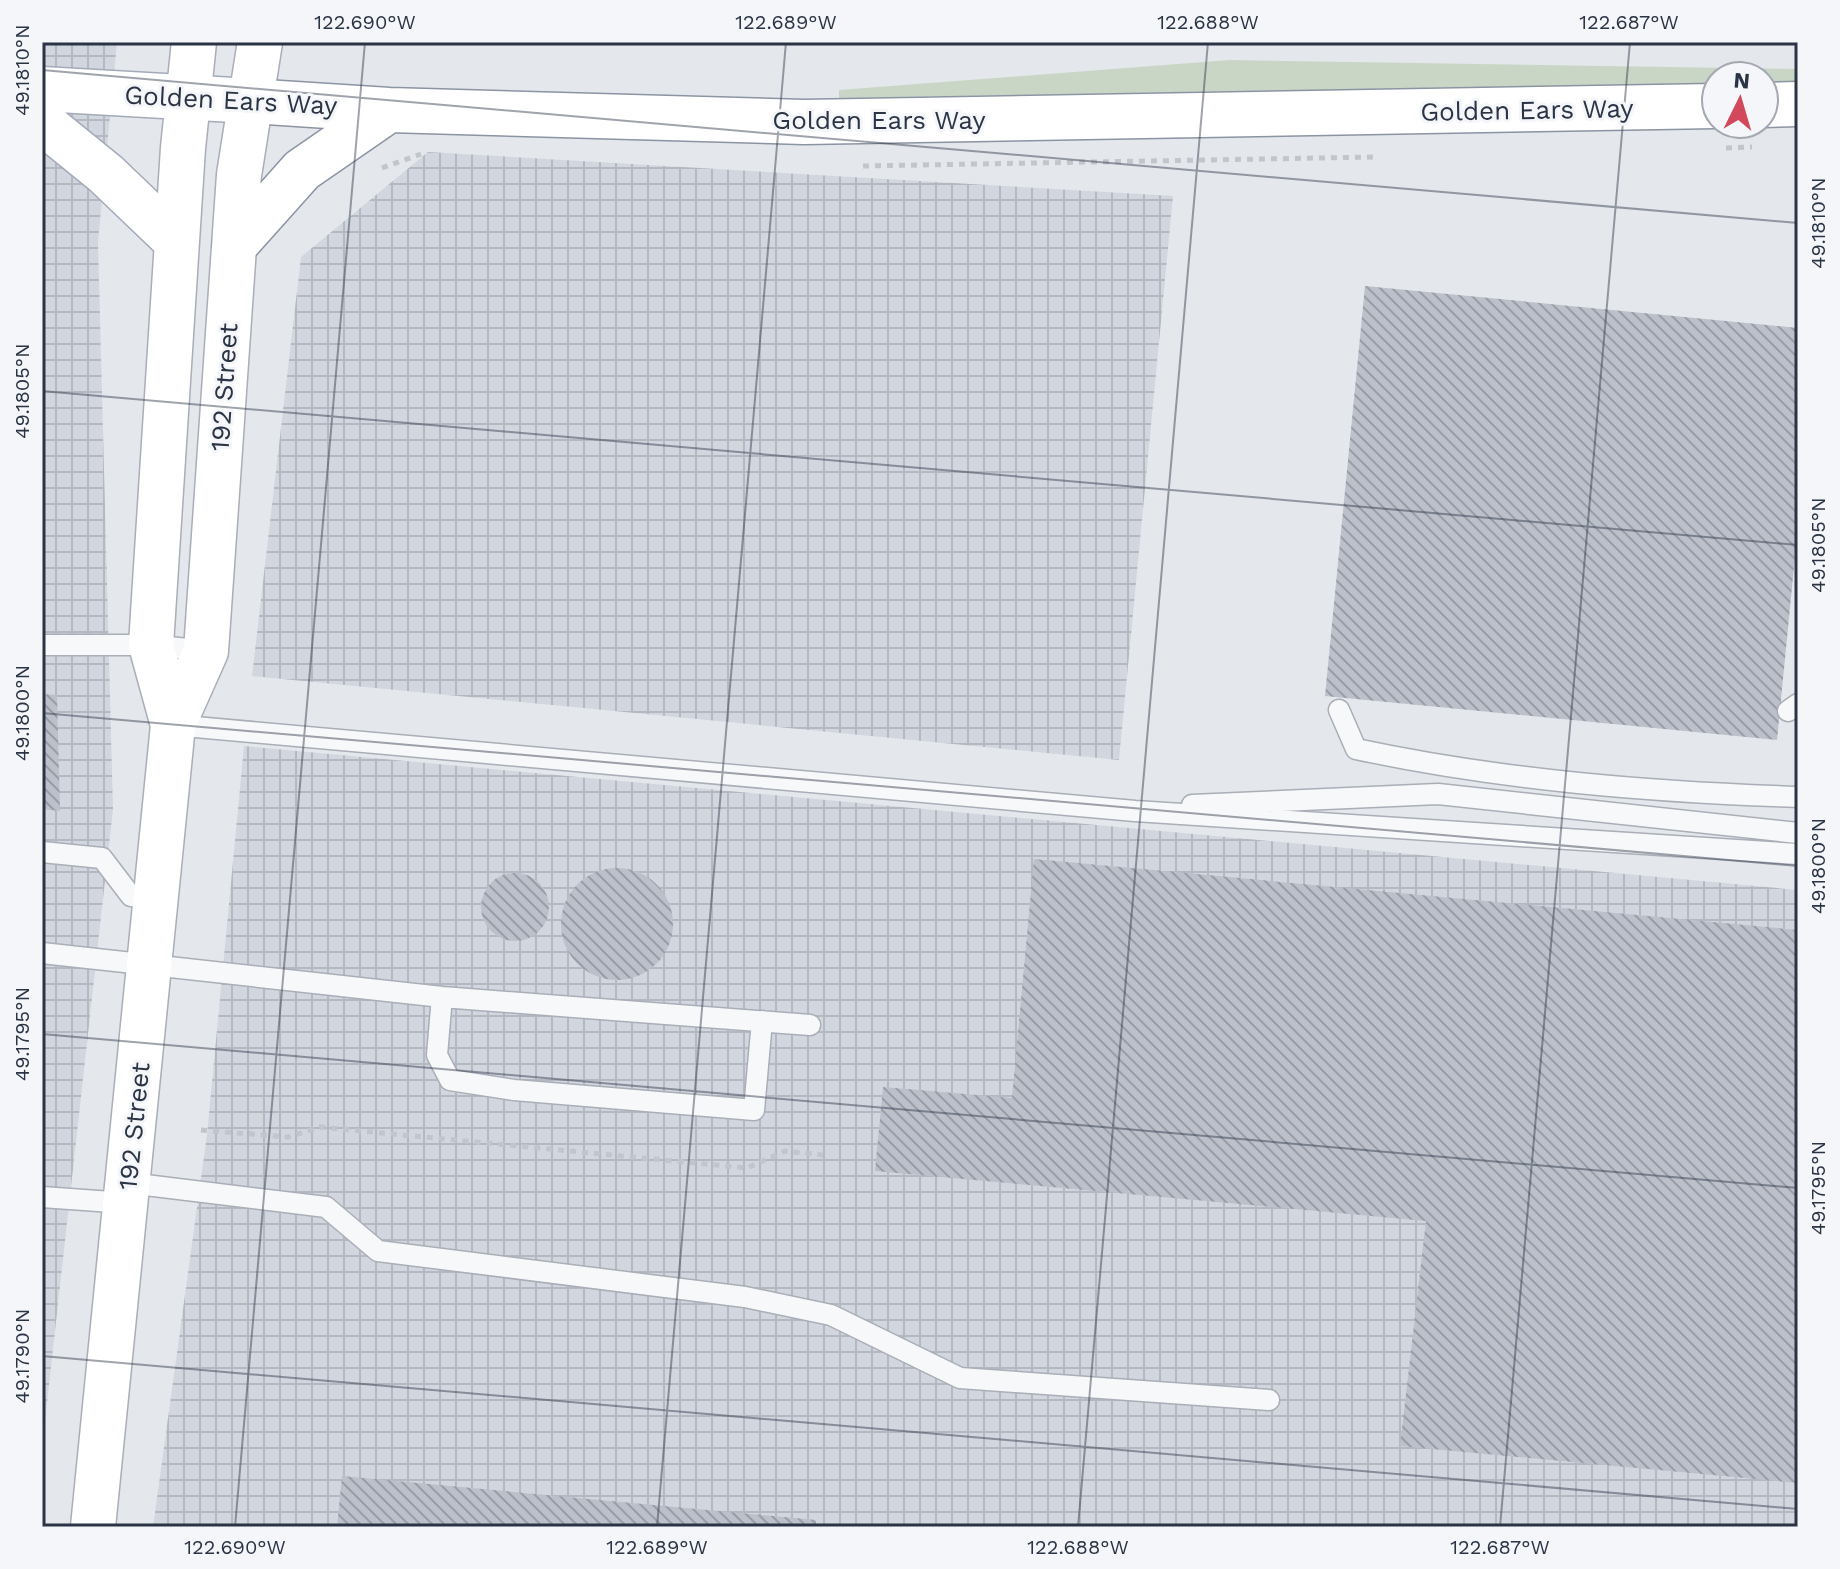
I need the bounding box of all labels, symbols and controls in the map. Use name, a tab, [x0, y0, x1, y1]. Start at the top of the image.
text: 122.690°W	[314, 10, 416, 34]
text: 122.689°W	[735, 10, 837, 34]
text: 122.688°W	[1157, 10, 1259, 34]
text: 122.687°W	[1579, 10, 1679, 34]
text: 49.1810°N	[10, 24, 34, 116]
north arrow	[1700, 60, 1780, 140]
text: N	[1732, 67, 1751, 94]
street label: Golden Ears Way	[124, 79, 339, 121]
street label: Golden Ears Way	[1420, 93, 1634, 127]
street label: Golden Ears Way	[772, 105, 986, 135]
text: 49.1810°N	[1806, 177, 1830, 269]
street label: 192 Street	[205, 322, 243, 452]
text: 49.1805°N	[10, 343, 34, 439]
text: 49.1805°N	[1806, 497, 1830, 593]
text: 49.1800°N	[10, 665, 34, 761]
text: 49.1800°N	[1806, 818, 1830, 914]
text: 49.1795°N	[10, 987, 34, 1081]
street label: 192 Street	[112, 1060, 156, 1191]
text: 49.1795°N	[1806, 1141, 1830, 1235]
text: 49.1790°N	[10, 1309, 34, 1403]
text: 122.690°W	[184, 1535, 286, 1559]
text: 122.689°W	[606, 1535, 708, 1559]
text: 122.688°W	[1027, 1535, 1129, 1559]
text: 122.687°W	[1450, 1535, 1550, 1559]

